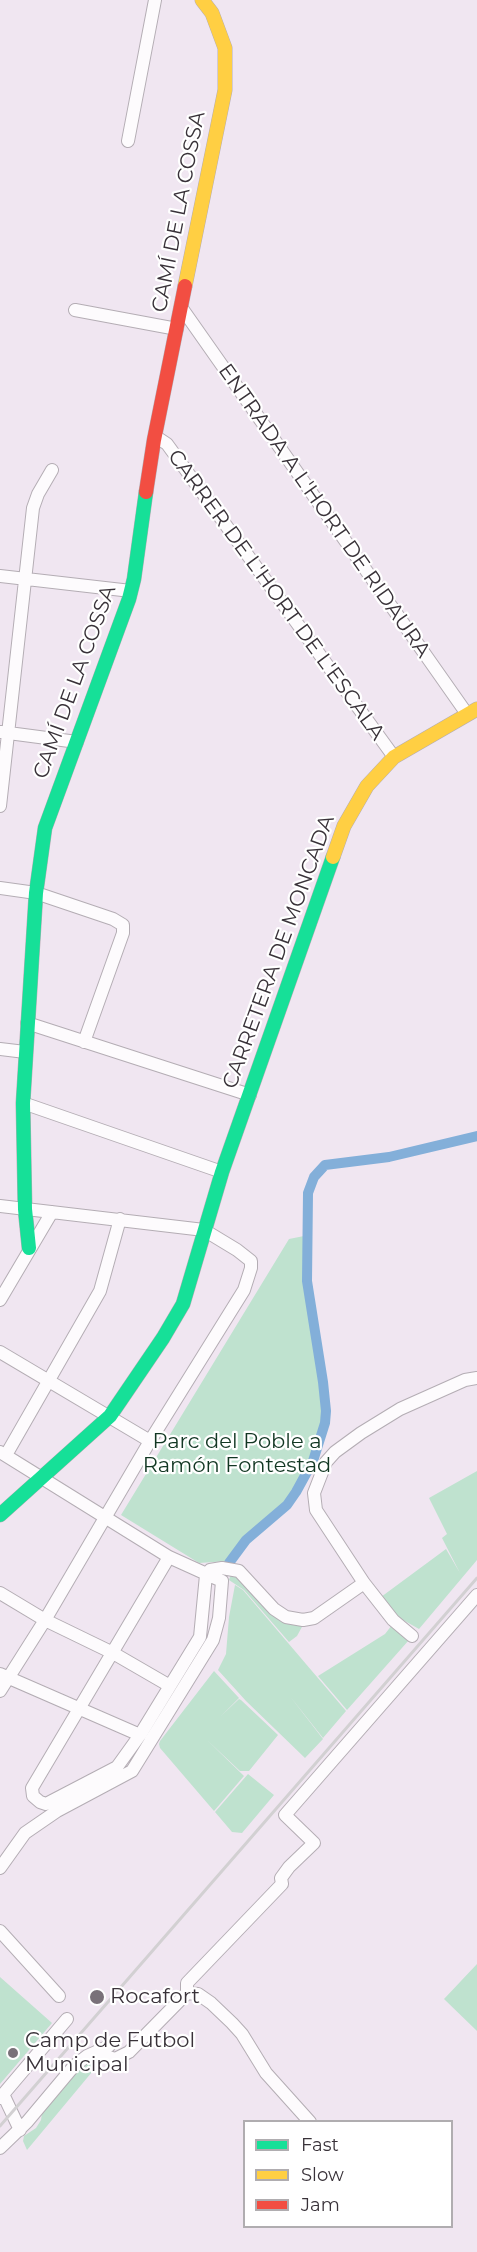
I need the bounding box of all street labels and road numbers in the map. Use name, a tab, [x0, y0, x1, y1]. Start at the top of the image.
street label: CAMÍ DE LA COSSA	[147, 109, 211, 315]
street label: ENTRADA A L'HORT DE RIDAURA	[213, 359, 435, 663]
street label: CARRER DE L'HORT DE L'ESCALA	[162, 445, 390, 745]
street label: CAMÍ DE LA COSSA	[28, 582, 122, 782]
street label: CARRETERA DE MONCADA	[218, 812, 340, 1092]

